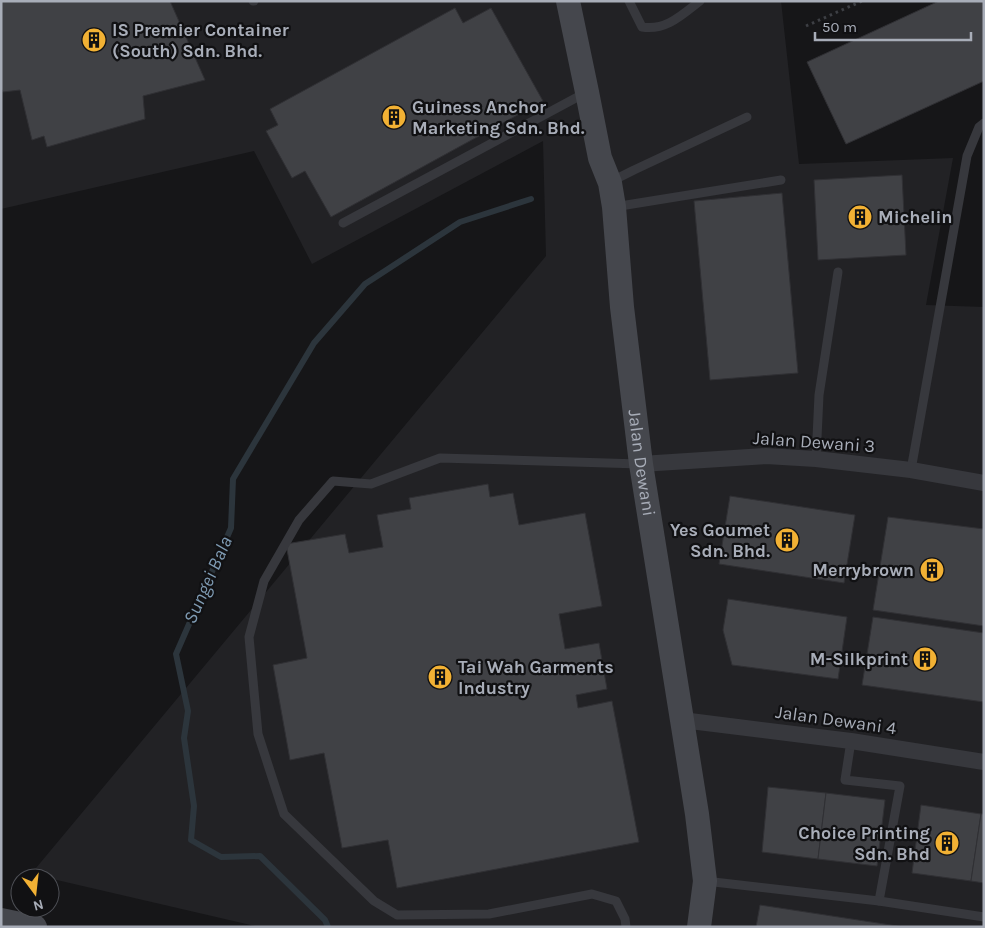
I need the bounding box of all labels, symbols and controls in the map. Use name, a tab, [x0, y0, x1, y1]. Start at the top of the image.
scale bar	[815, 10, 971, 42]
text: 50 m	[822, 18, 857, 36]
place label: IS Premier Container (South) Sdn. Bhd.	[112, 19, 289, 62]
building icon: IS Premier Container (South) Sdn. Bhd.	[81, 27, 107, 53]
place label: Guiness Anchor Marketing Sdn. Bhd.	[412, 96, 585, 139]
building icon: Guiness Anchor Marketing Sdn. Bhd.	[381, 104, 407, 130]
building icon: Michelin	[847, 204, 873, 230]
place label: Michelin	[878, 206, 953, 228]
street label: Jalan Dewani	[623, 408, 660, 518]
street label: Jalan Dewani 3	[752, 427, 876, 457]
place label: Yes Goumet Sdn. Bhd.	[670, 519, 770, 562]
building icon: Yes Goumet Sdn. Bhd.	[774, 527, 800, 553]
water label: Sungei Bala	[179, 533, 237, 627]
building icon: Merrybrown	[919, 557, 945, 583]
place label: Merrybrown	[812, 559, 914, 581]
building icon: M-Silkprint	[912, 646, 938, 672]
place label: M-Silkprint	[810, 648, 908, 670]
place label: Tai Wah Garments Industry	[458, 656, 614, 699]
building icon: Tai Wah Garments Industry	[427, 664, 453, 690]
street label: Jalan Dewani 4	[774, 701, 898, 739]
place label: Choice Printing Sdn. Bhd	[798, 822, 931, 865]
building icon: Choice Printing Sdn. Bhd	[934, 830, 960, 856]
north arrow	[10, 868, 60, 918]
text: N	[31, 896, 45, 915]

